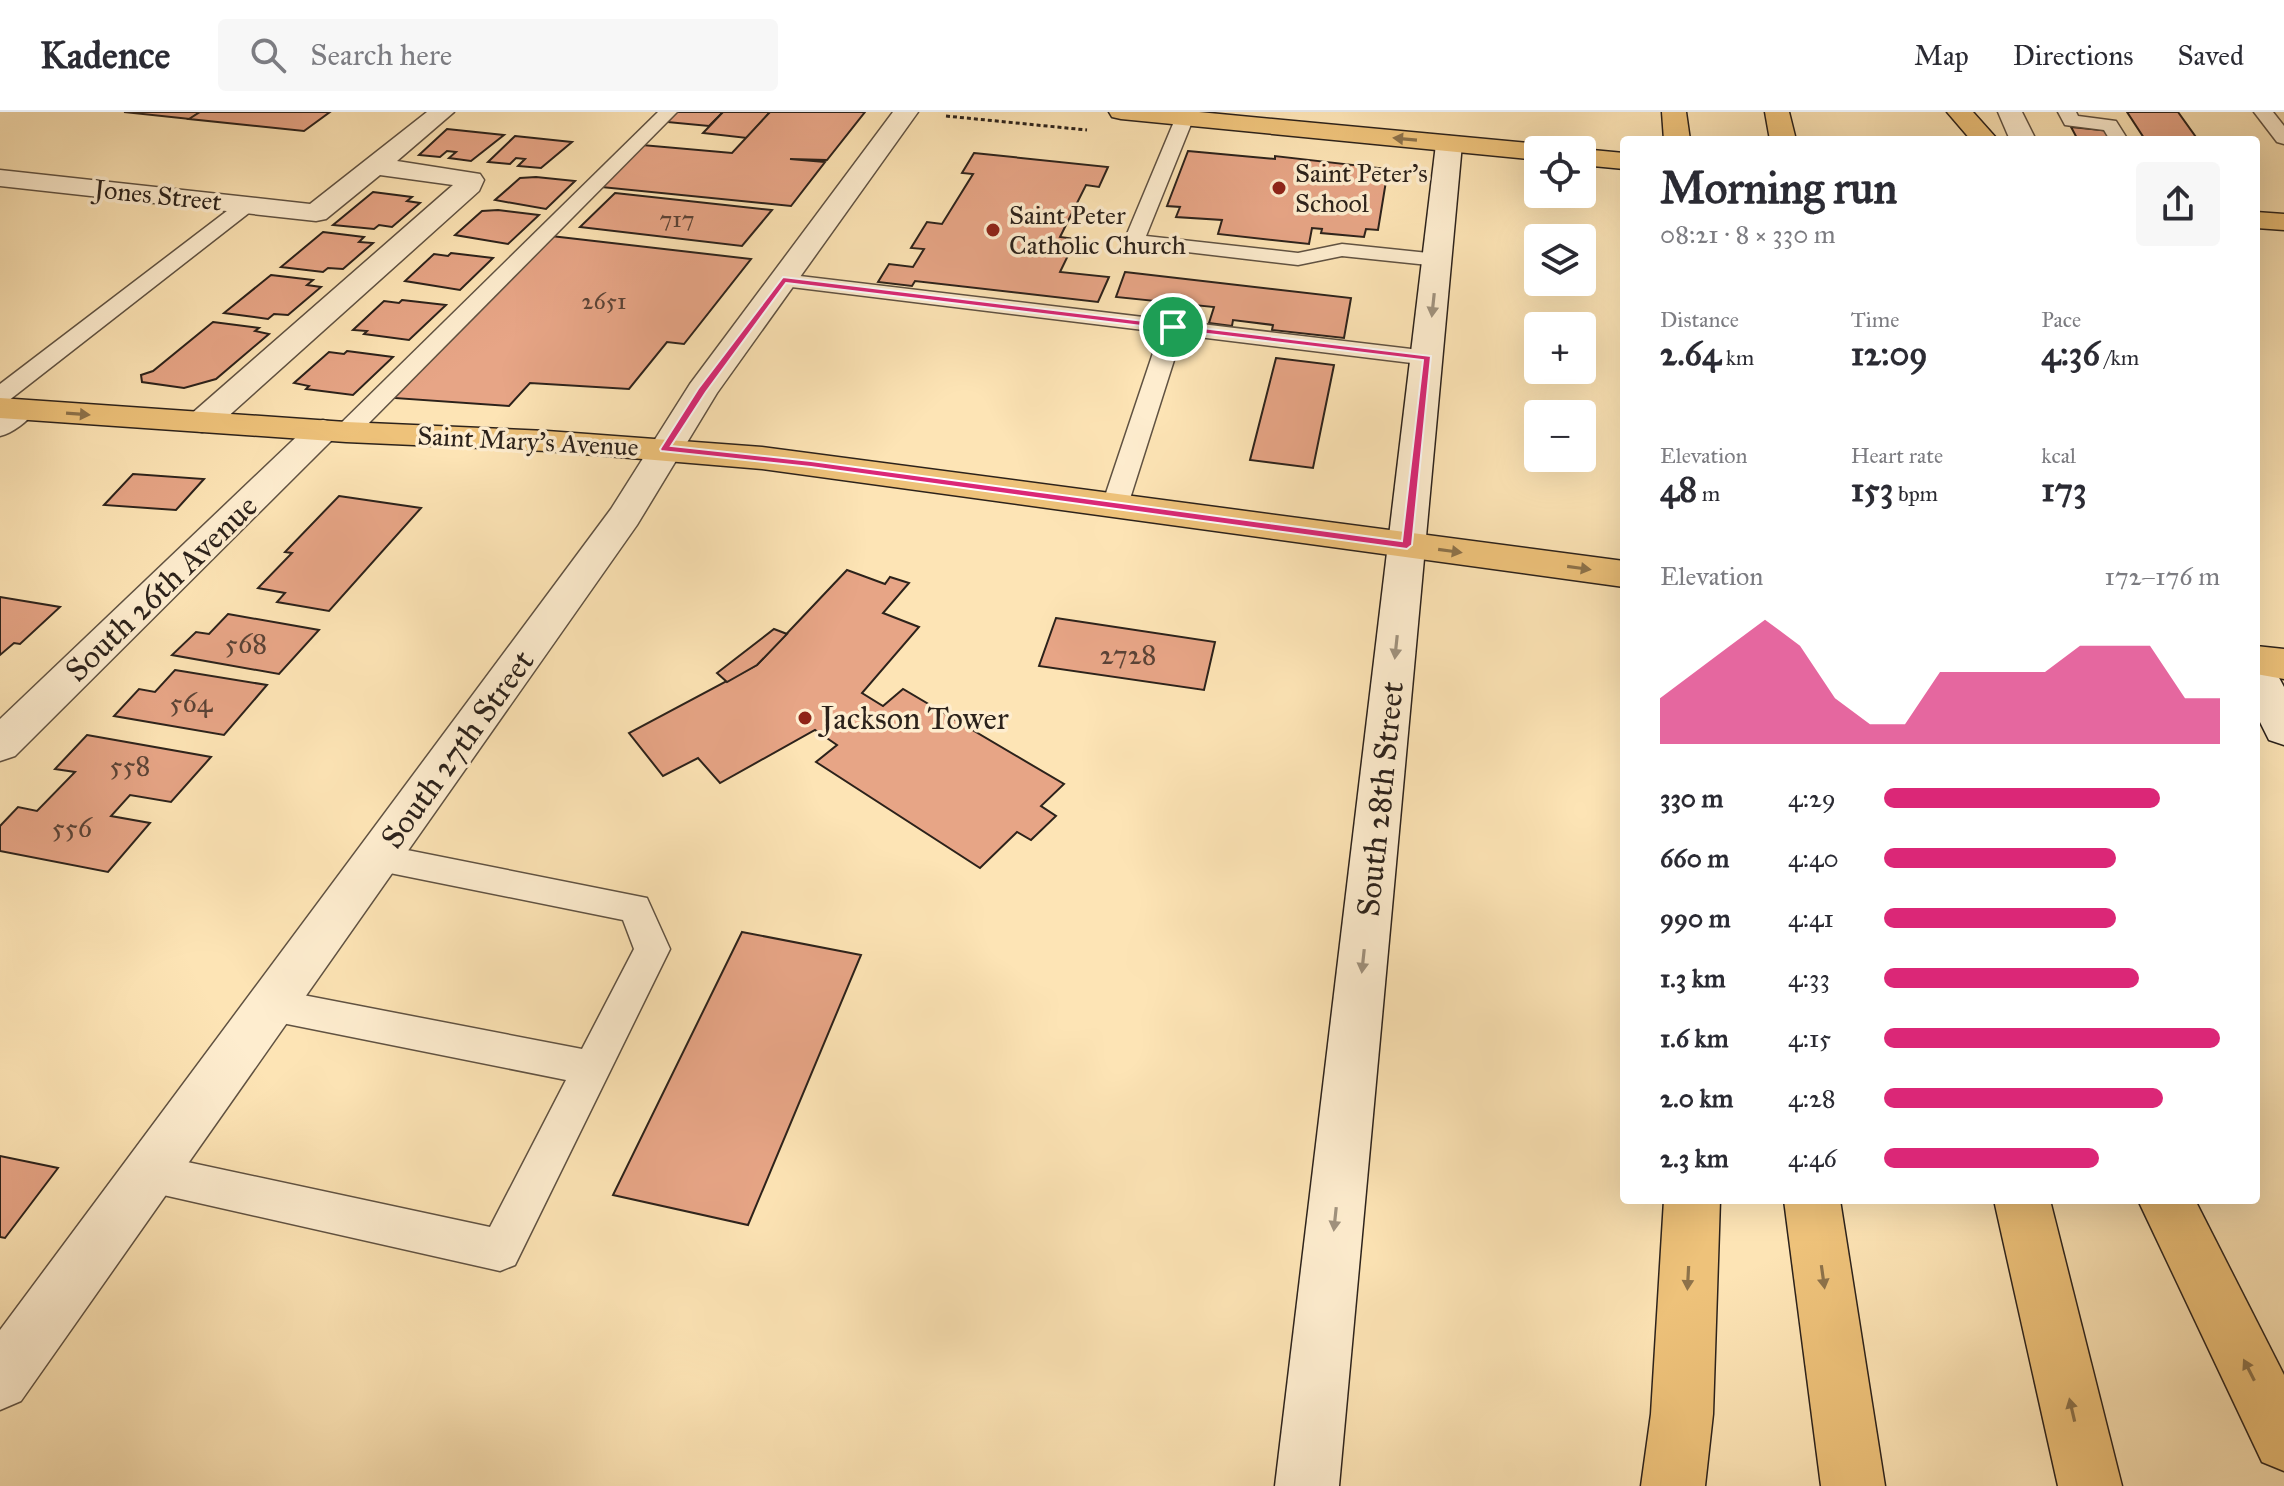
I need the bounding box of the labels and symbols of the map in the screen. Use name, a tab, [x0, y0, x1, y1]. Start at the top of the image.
one-way arrow	[1392, 133, 1417, 146]
place label: Saint Peter’s School	[1295, 157, 1428, 219]
street label: Jones Street	[90, 172, 223, 218]
marker: Saint Peter’s School	[1270, 179, 1288, 197]
place label: Saint Peter Catholic Church	[1009, 199, 1187, 261]
house number: 717	[659, 204, 695, 234]
marker: Saint Peter Catholic Church	[984, 221, 1002, 239]
house number: 2651	[582, 286, 626, 316]
pin	[1139, 293, 1207, 361]
one-way arrow	[1427, 293, 1440, 318]
one-way arrow	[66, 408, 91, 421]
street label: Saint Mary's Avenue	[417, 419, 640, 463]
street label: South 26th Avenue	[57, 487, 266, 690]
one-way arrow	[1438, 545, 1463, 558]
one-way arrow	[1567, 562, 1592, 575]
house number: 568	[225, 626, 267, 661]
one-way arrow	[1389, 635, 1402, 660]
house number: 2728	[1100, 637, 1156, 672]
street label: South 27th Street	[372, 643, 542, 856]
street label: South 28th Street	[1349, 680, 1412, 919]
house number: 564	[170, 685, 214, 720]
place label: Jackson Tower	[818, 699, 1009, 738]
marker: Jackson Tower	[796, 709, 814, 727]
house number: 558	[110, 748, 150, 783]
house number: 556	[52, 810, 94, 845]
one-way arrow	[1356, 949, 1369, 974]
one-way arrow	[1329, 1207, 1342, 1232]
one-way arrow	[1817, 1265, 1830, 1290]
one-way arrow	[1681, 1266, 1694, 1291]
one-way arrow	[2242, 1358, 2256, 1381]
one-way arrow	[2065, 1397, 2078, 1422]

